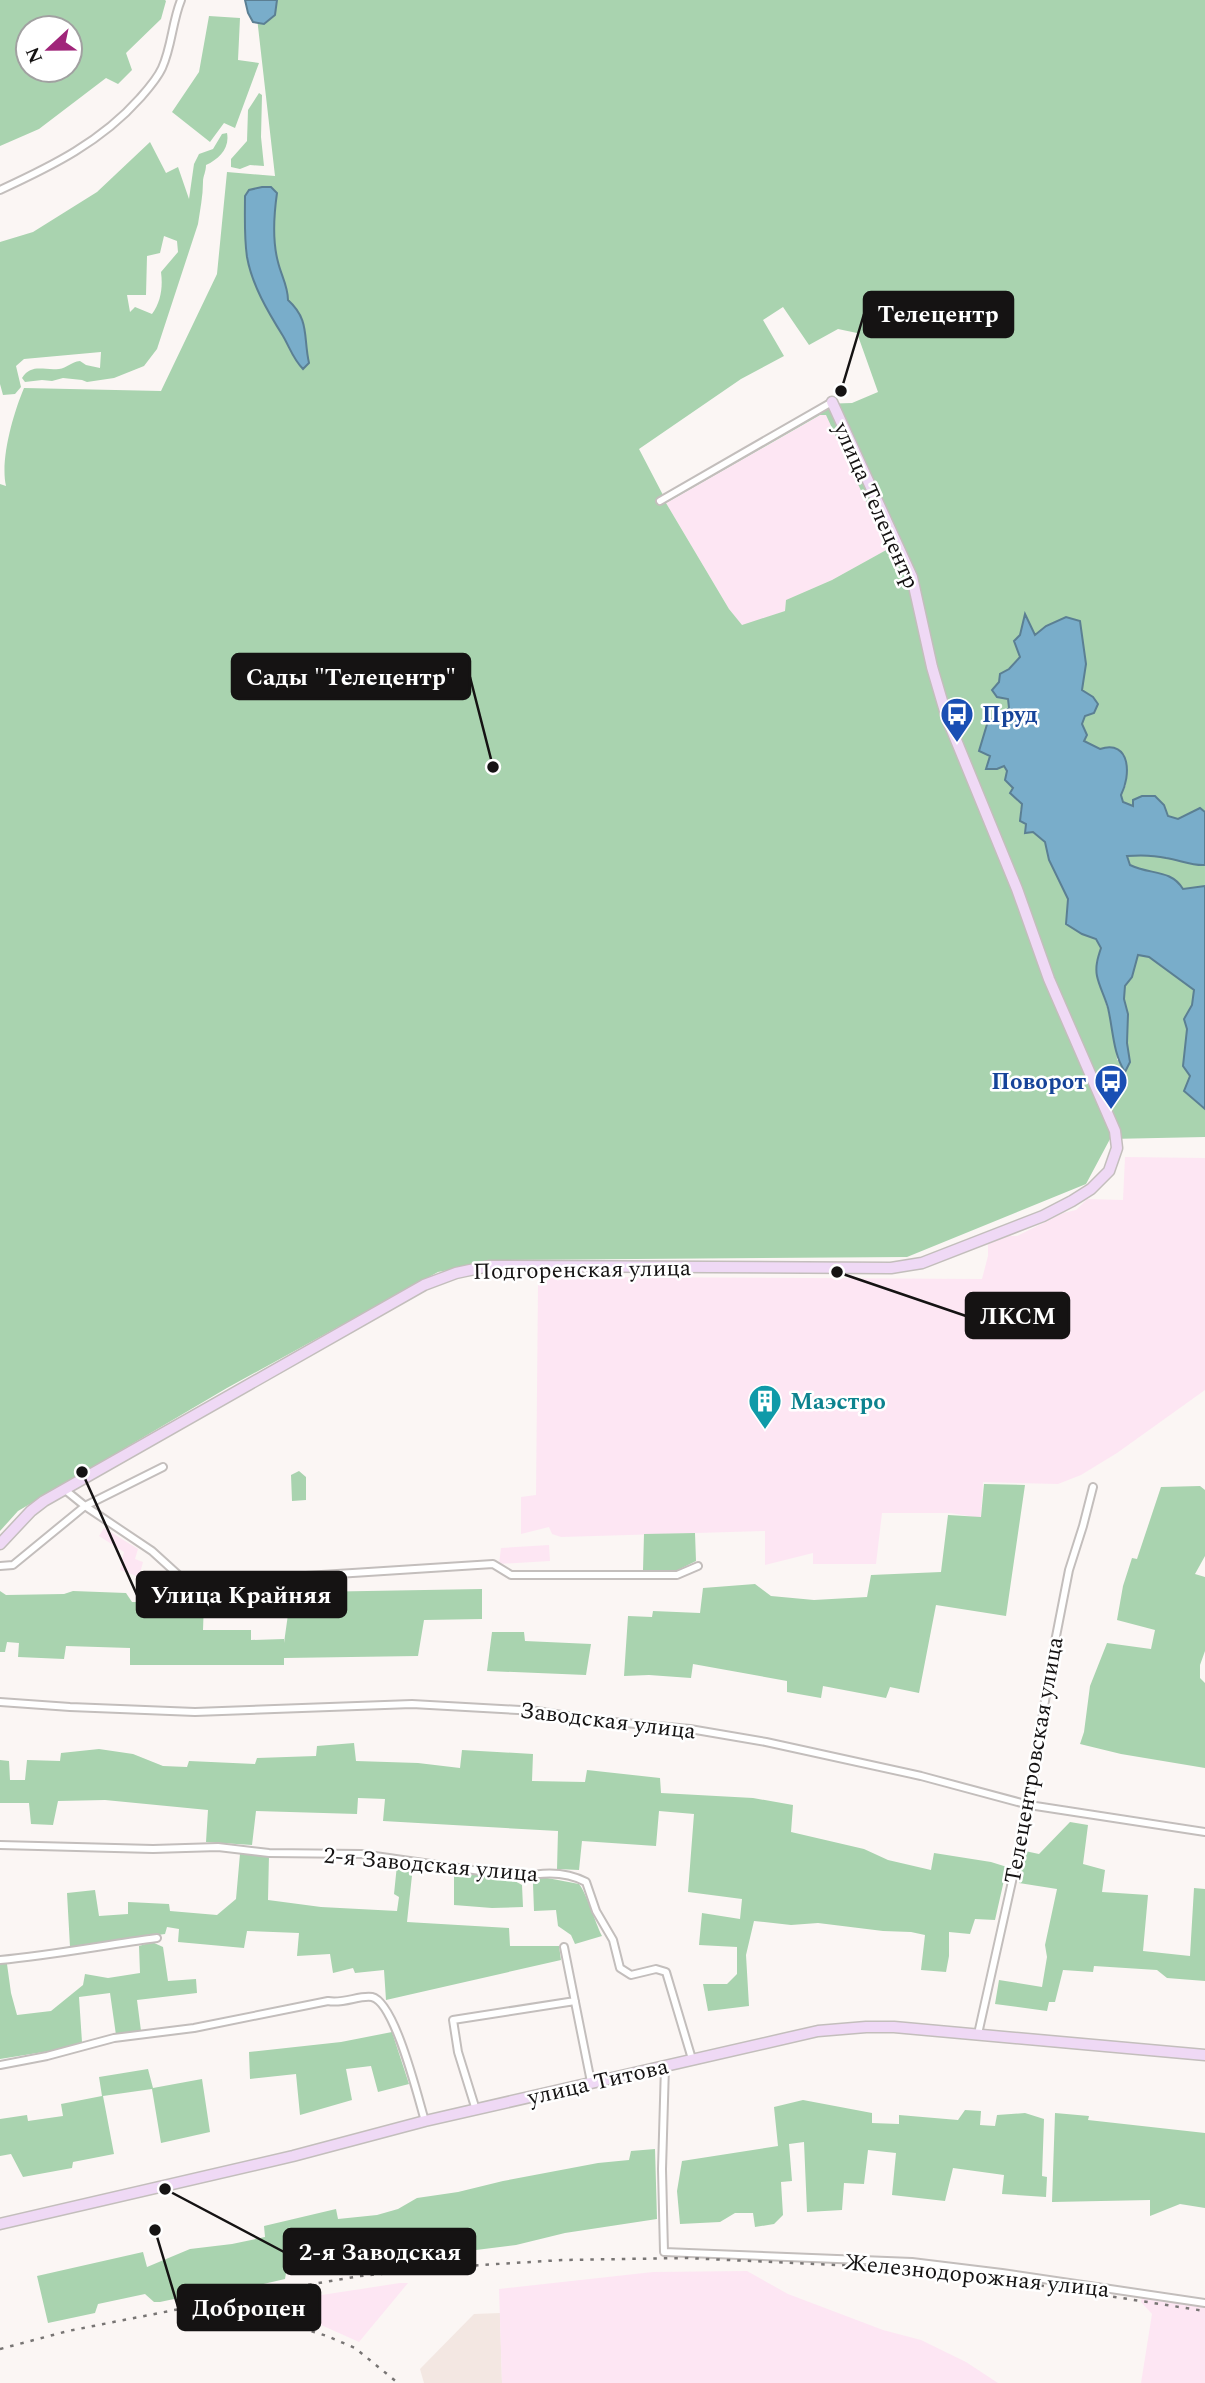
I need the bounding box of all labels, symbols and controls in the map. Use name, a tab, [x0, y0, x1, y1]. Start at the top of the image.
north arrow	[14, 14, 84, 84]
text: N	[18, 42, 51, 67]
callout: Телецентр	[864, 292, 1013, 337]
text: Телецентр	[877, 297, 999, 333]
street label: улица Телецентр	[823, 416, 928, 595]
callout: Сады "Телецентр"	[232, 654, 470, 699]
text: Сады "Телецентр"	[246, 660, 456, 696]
bus stop icon: Пруд	[938, 695, 976, 744]
place label: Пруд	[982, 698, 1038, 733]
bus stop icon: Поворот	[1092, 1062, 1130, 1111]
place label: Поворот	[991, 1065, 1086, 1100]
street label: Подгоренская улица	[473, 1251, 691, 1290]
callout: ЛКСМ	[966, 1293, 1069, 1338]
text: ЛКСМ	[980, 1299, 1056, 1335]
building icon: Маэстро	[746, 1382, 784, 1431]
place label: Маэстро	[790, 1385, 886, 1420]
callout: Улица Крайняя	[137, 1572, 346, 1617]
text: Улица Крайняя	[151, 1578, 331, 1614]
street label: Телецентровская улица	[996, 1634, 1073, 1886]
street label: Заводская улица	[518, 1693, 698, 1750]
street label: 2-я Заводская улица	[322, 1839, 540, 1892]
street label: улица Титова	[523, 2049, 672, 2116]
callout: 2-я Заводская	[284, 2229, 475, 2274]
text: 2-я Заводская	[299, 2235, 461, 2271]
street label: Железнодорожная улица	[842, 2245, 1111, 2308]
callout: Доброцен	[178, 2285, 320, 2330]
text: Доброцен	[192, 2291, 306, 2327]

